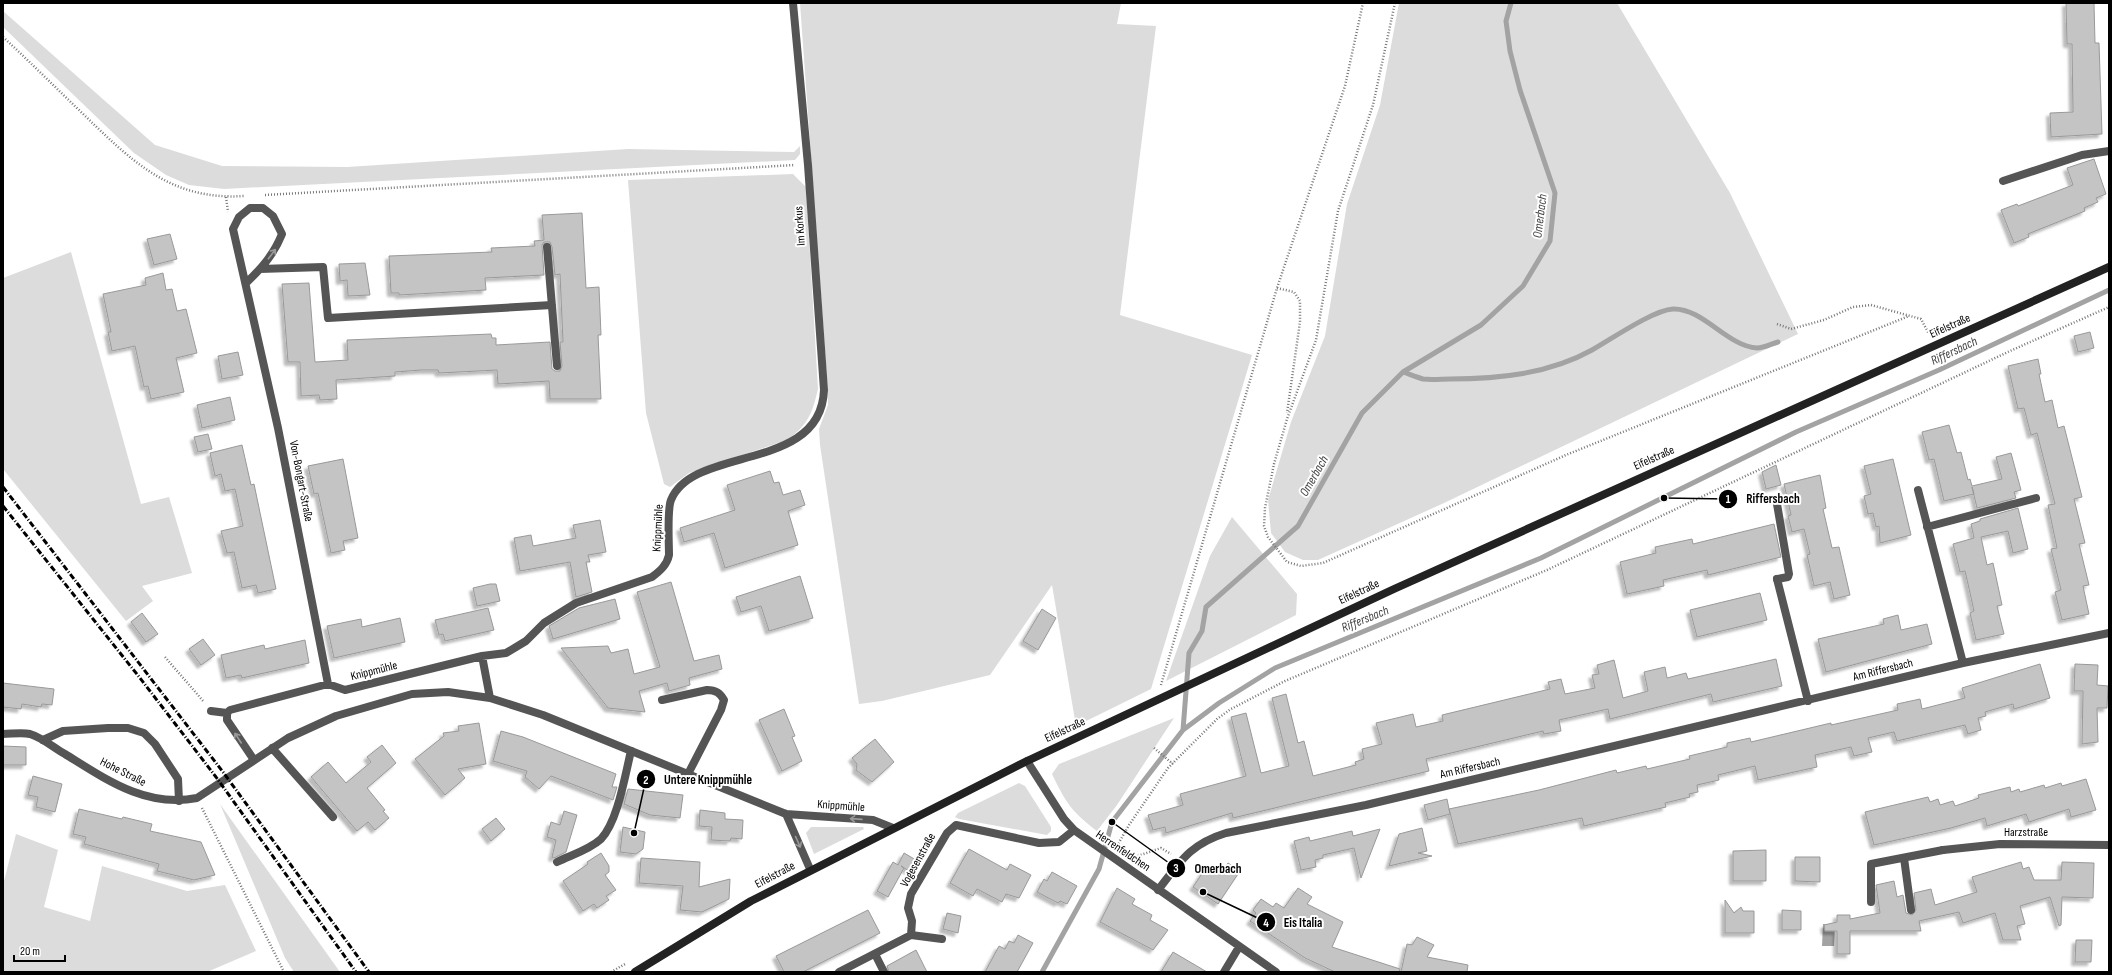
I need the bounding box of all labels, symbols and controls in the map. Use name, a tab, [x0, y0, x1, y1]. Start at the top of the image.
water label: Omerbach	[1529, 193, 1551, 239]
street label: Im Korkus	[791, 206, 809, 246]
one-way arrow	[268, 249, 276, 260]
street label: Eifelstraße	[1927, 310, 1973, 342]
water label: Riffersbach	[1928, 333, 1980, 369]
street label: Von-Bongart-Straße	[286, 439, 316, 523]
street label: Eifelstraße	[1631, 442, 1677, 474]
water label: Omerbach	[1296, 452, 1332, 499]
callout: Riffersbach	[1718, 486, 1808, 511]
text: Riffersbach	[1746, 491, 1800, 507]
text: 1	[1726, 492, 1731, 507]
street label: Knippmühle	[649, 504, 667, 552]
street label: Eifelstraße	[1336, 576, 1382, 608]
water label: Riffersbach	[1339, 602, 1392, 636]
street label: Am Riffersbach	[1850, 655, 1915, 685]
street label: Knippmühle	[349, 658, 399, 684]
street label: Eifelstraße	[1042, 714, 1088, 746]
one-way arrow	[234, 733, 242, 744]
street label: Hohe Straße	[98, 754, 149, 790]
street label: Am Riffersbach	[1437, 754, 1502, 782]
callout: Untere Knippmühle	[636, 767, 760, 792]
text: Untere Knippmühle	[664, 772, 753, 788]
text: 2	[643, 773, 649, 788]
street label: Knippmühle	[817, 797, 865, 815]
one-way arrow	[850, 815, 863, 822]
street label: Harzstraße	[2004, 825, 2048, 840]
street label: Herrenfeldchen	[1093, 827, 1153, 875]
street label: Vogesenstraße	[897, 830, 939, 890]
one-way arrow	[795, 835, 803, 847]
callout: Omerbach	[1166, 856, 1249, 881]
street label: Eifelstraße	[752, 858, 798, 892]
text: 3	[1173, 861, 1179, 876]
text: Omerbach	[1194, 861, 1242, 877]
callout: Eis Italia	[1256, 910, 1330, 935]
text: Eis Italia	[1284, 915, 1322, 931]
text: 4	[1263, 916, 1269, 931]
scale bar	[14, 937, 65, 963]
text: 20 m	[20, 944, 40, 959]

